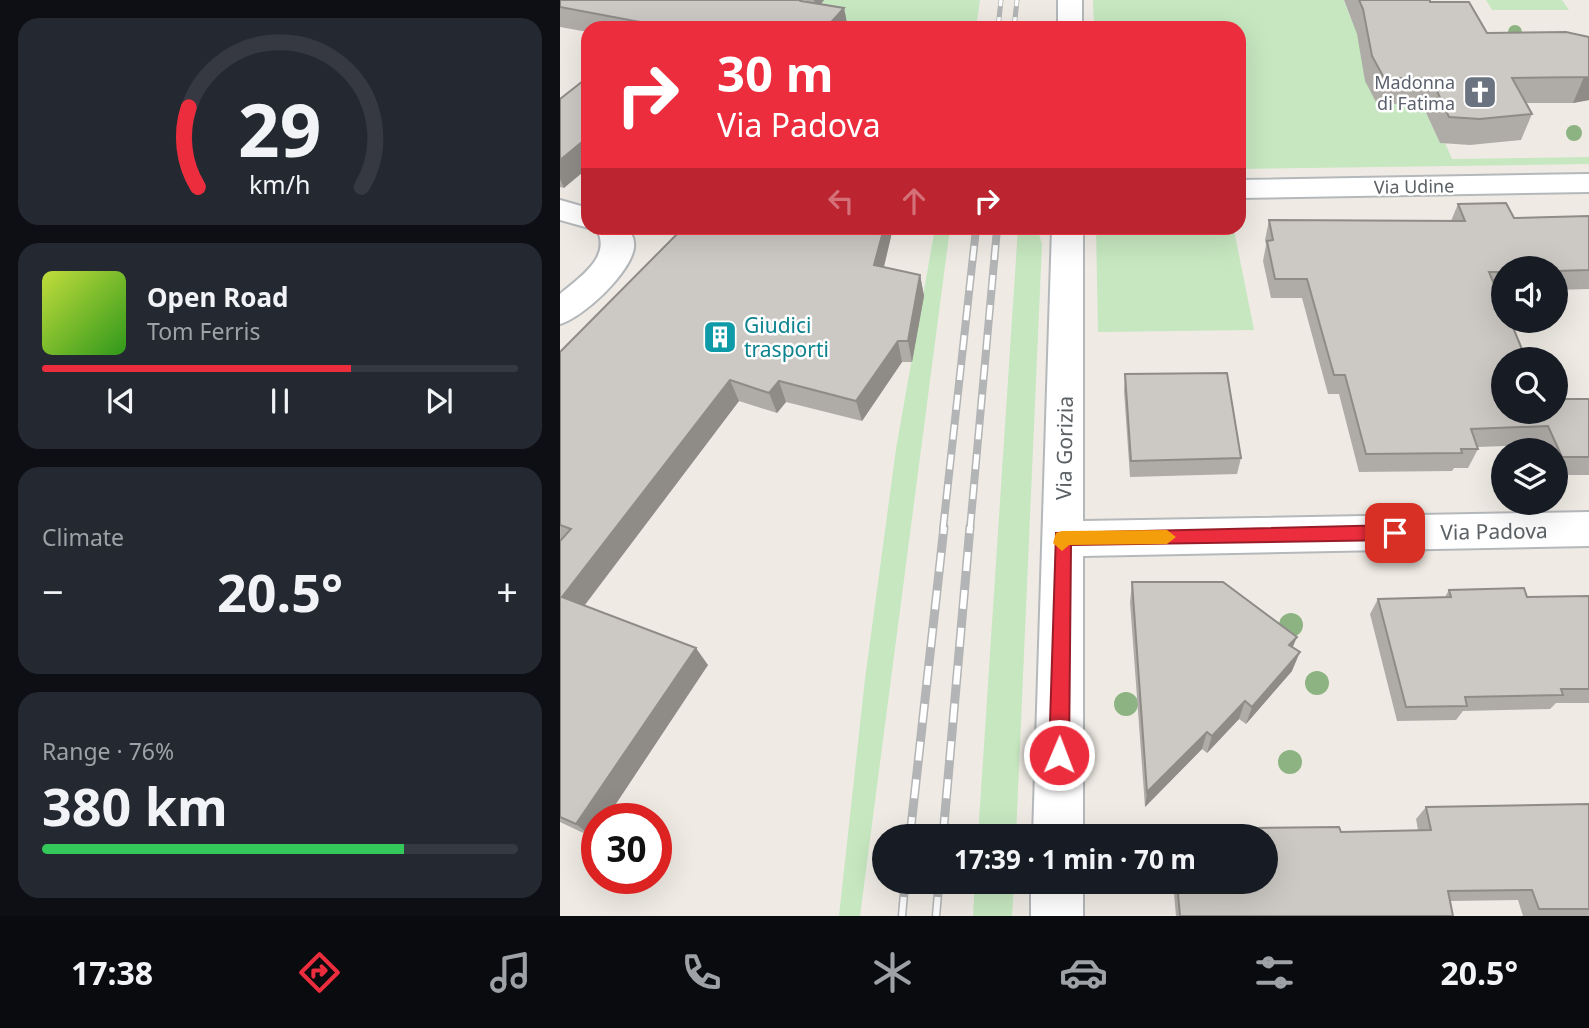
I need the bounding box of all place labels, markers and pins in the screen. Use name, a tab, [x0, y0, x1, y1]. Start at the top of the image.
place label: Madonna di Fatima	[1374, 70, 1455, 115]
church icon: Madonna di Fatima	[1461, 73, 1499, 111]
place label: Giudici trasporti	[744, 311, 829, 363]
building icon: Giudici trasporti	[701, 318, 739, 356]
pin	[1365, 503, 1425, 563]

